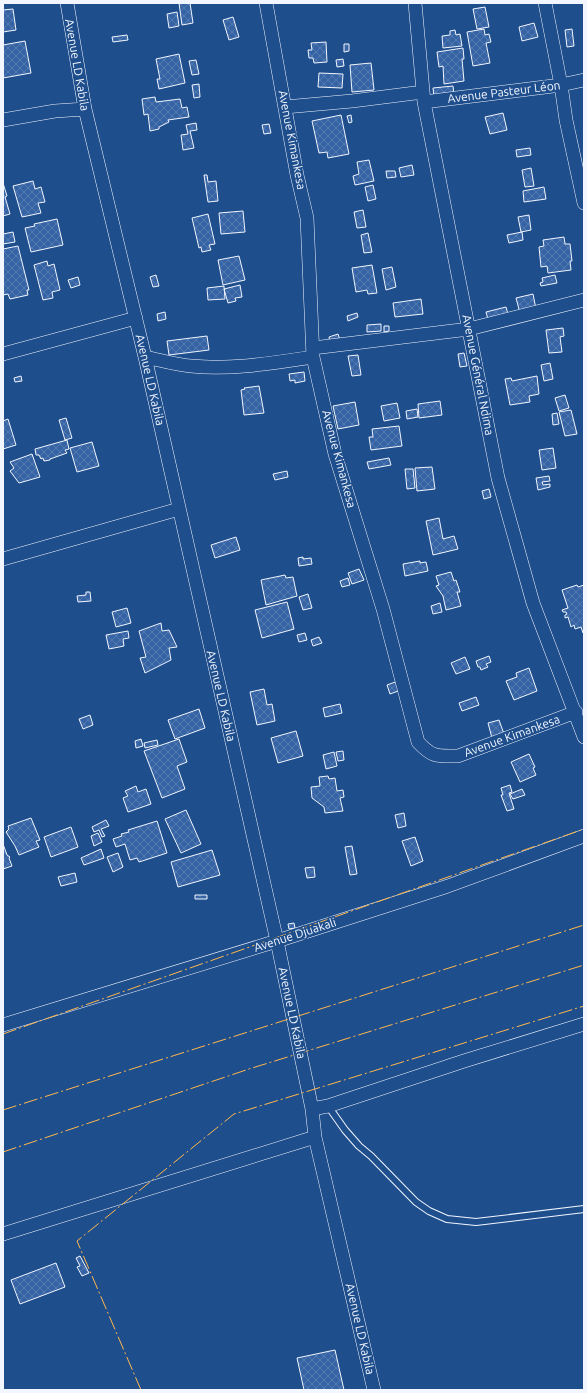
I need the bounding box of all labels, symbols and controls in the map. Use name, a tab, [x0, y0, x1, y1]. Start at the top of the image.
street label: Avenue LD Kabila	[63, 18, 92, 112]
street label: Avenue Pasteur Léon	[447, 78, 561, 105]
street label: Avenue Kimankesa	[276, 89, 308, 191]
street label: Avenue Général Ndima	[460, 313, 497, 436]
street label: Avenue LD Kabila	[134, 333, 167, 427]
street label: Avenue Kimankesa	[320, 408, 359, 509]
street label: Avenue LD Kabila	[205, 649, 238, 743]
street label: Avenue Kimankesa	[462, 712, 561, 759]
street label: Avenue Djuakali	[252, 915, 338, 954]
street label: Avenue LD Kabila	[276, 966, 309, 1060]
street label: Avenue LD Kabila	[344, 1282, 377, 1376]

